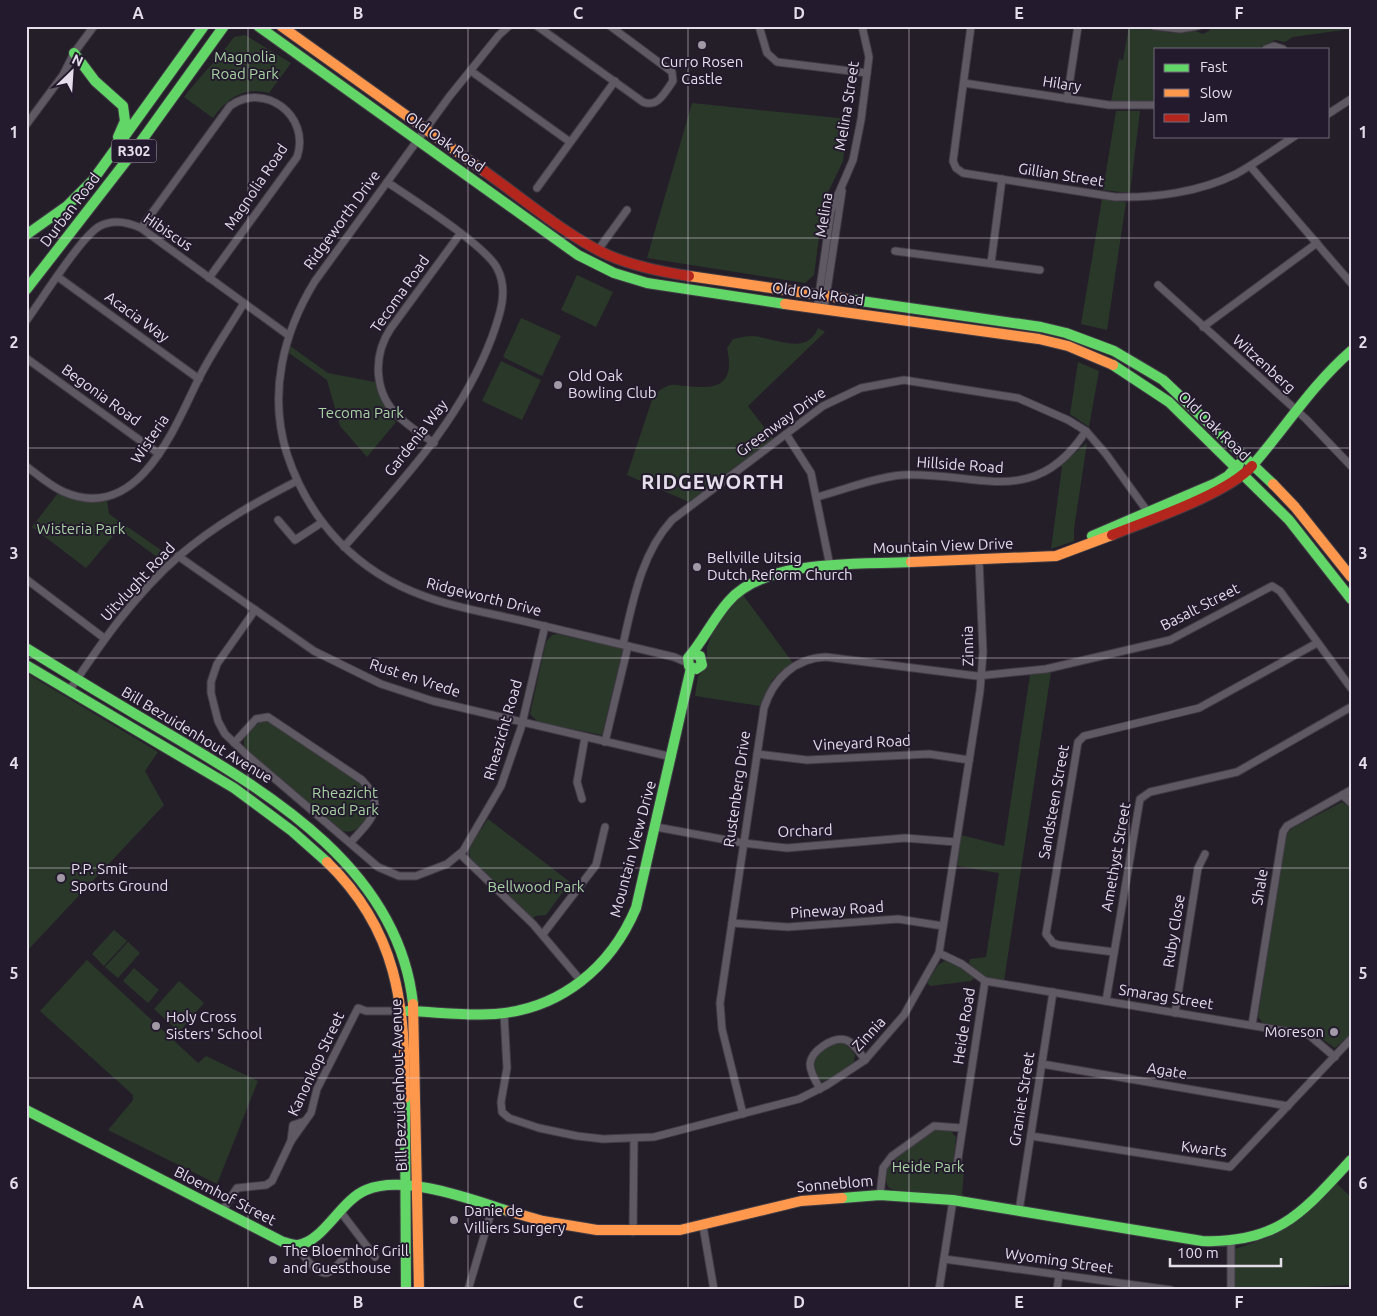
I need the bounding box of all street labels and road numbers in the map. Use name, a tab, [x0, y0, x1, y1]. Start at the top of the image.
street label: Melina Street	[831, 60, 862, 152]
street label: Hilary	[1041, 72, 1083, 95]
street label: Old Oak Road	[402, 108, 488, 175]
road number: R302	[112, 140, 156, 162]
street label: Magnolia Road	[221, 141, 291, 233]
street label: Gillian Street	[1017, 159, 1105, 190]
street label: Ridgeworth Drive	[300, 167, 383, 272]
street label: Durban Road	[36, 169, 103, 250]
street label: Melina	[812, 191, 835, 239]
street label: Hibiscus	[141, 209, 196, 254]
street label: Tecoma Road	[367, 252, 432, 336]
street label: Old Oak Road	[771, 279, 865, 308]
street label: Acacia Way	[102, 288, 172, 345]
street label: Witzenberg	[1229, 331, 1299, 396]
street label: Begonia Road	[59, 360, 144, 429]
street label: Greenway Drive	[733, 384, 829, 460]
street label: Old Oak Road	[1175, 387, 1254, 464]
street label: Gardenia Way	[381, 396, 451, 479]
street label: Wisteria	[127, 411, 172, 466]
street label: Hillside Road	[916, 453, 1004, 476]
street label: Mountain View Drive	[872, 535, 1014, 556]
street label: Uitvlught Road	[97, 539, 178, 624]
street label: Ridgeworth Drive	[425, 574, 543, 619]
street label: Basalt Street	[1157, 579, 1242, 634]
street label: Zinnia	[959, 625, 976, 667]
street label: Rust en Vrede	[368, 655, 463, 700]
street label: Rheazicht Road	[480, 678, 525, 782]
street label: Bill Bezuidenhout Avenue	[119, 683, 276, 786]
street label: Rustenberg Drive	[720, 730, 753, 848]
street label: Vineyard Road	[813, 731, 911, 754]
street label: Sandsteen Street	[1035, 743, 1072, 860]
street label: Mountain View Drive	[606, 779, 659, 919]
street label: Amethyst Street	[1098, 801, 1133, 913]
street label: Orchard	[777, 821, 833, 840]
street label: Shale	[1248, 868, 1271, 906]
street label: Ruby Close	[1159, 893, 1188, 969]
street label: Pineway Road	[789, 898, 884, 921]
street label: Smarag Street	[1117, 981, 1215, 1012]
street label: Heide Road	[949, 986, 978, 1066]
street label: Bill Bezuidenhout Avenue	[387, 998, 410, 1172]
street label: Kanonkop Street	[284, 1009, 347, 1119]
street label: Zinnia	[849, 1013, 889, 1054]
street label: Graniet Street	[1006, 1051, 1037, 1147]
street label: Agate	[1146, 1059, 1188, 1082]
street label: Kwarts	[1180, 1137, 1228, 1160]
street label: Bloemhof Street	[172, 1163, 279, 1229]
street label: Sonneblom	[796, 1172, 874, 1195]
street label: Wyoming Street	[1004, 1245, 1114, 1277]

